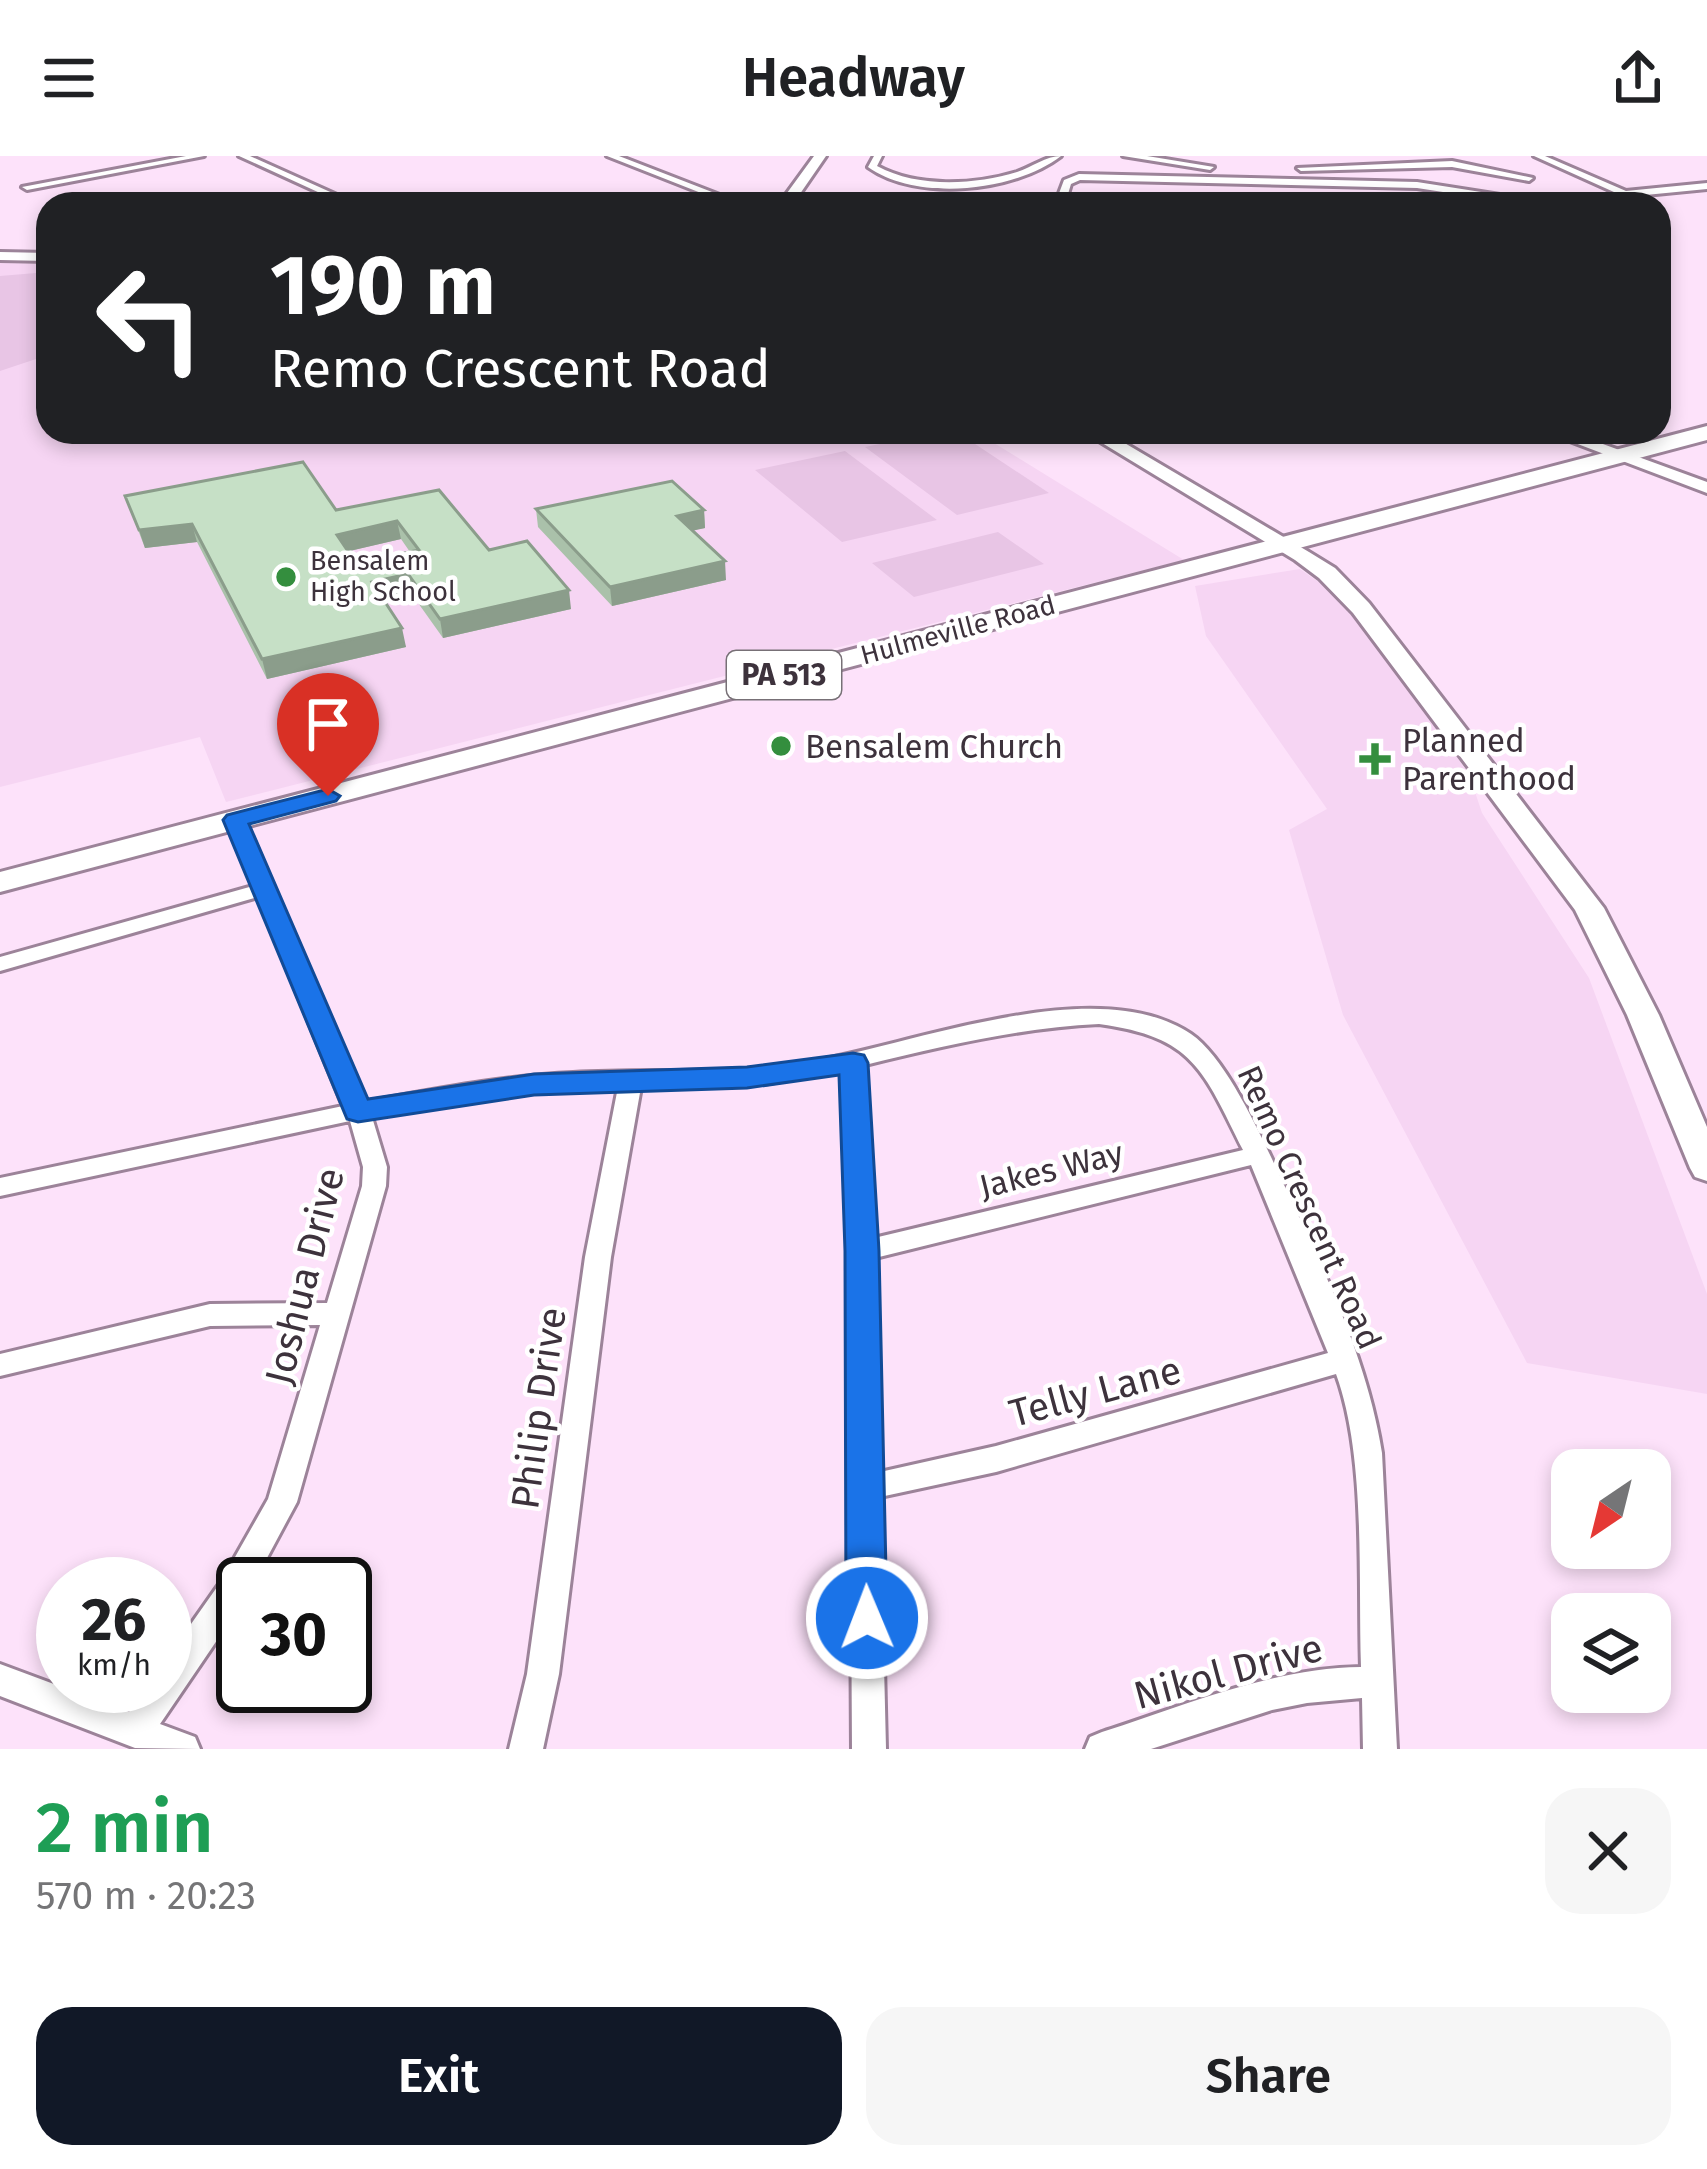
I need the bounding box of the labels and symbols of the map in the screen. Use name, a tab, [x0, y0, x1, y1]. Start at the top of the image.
place label: Bensalem High School	[310, 545, 456, 608]
marker: Bensalem High School	[273, 564, 299, 590]
street label: Hulmeville Road	[857, 589, 1059, 671]
road number: PA 513	[727, 651, 841, 699]
pin	[277, 673, 379, 796]
place label: Planned Parenthood	[1402, 721, 1576, 799]
place label: Bensalem Church	[805, 727, 1063, 767]
marker: Bensalem Church	[768, 733, 794, 759]
marker: Planned Parenthood	[1359, 743, 1391, 775]
street label: Remo Crescent Road	[1229, 1059, 1390, 1355]
street label: Jakes Way	[975, 1133, 1127, 1207]
street label: Joshua Drive	[256, 1163, 354, 1389]
street label: Philip Drive	[502, 1304, 576, 1512]
street label: Telly Lane	[1004, 1347, 1186, 1437]
north arrow	[1551, 1449, 1671, 1569]
position arrow	[804, 1555, 930, 1681]
speed limit sign: 30	[216, 1557, 372, 1713]
street label: Nikol Drive	[1129, 1625, 1328, 1719]

